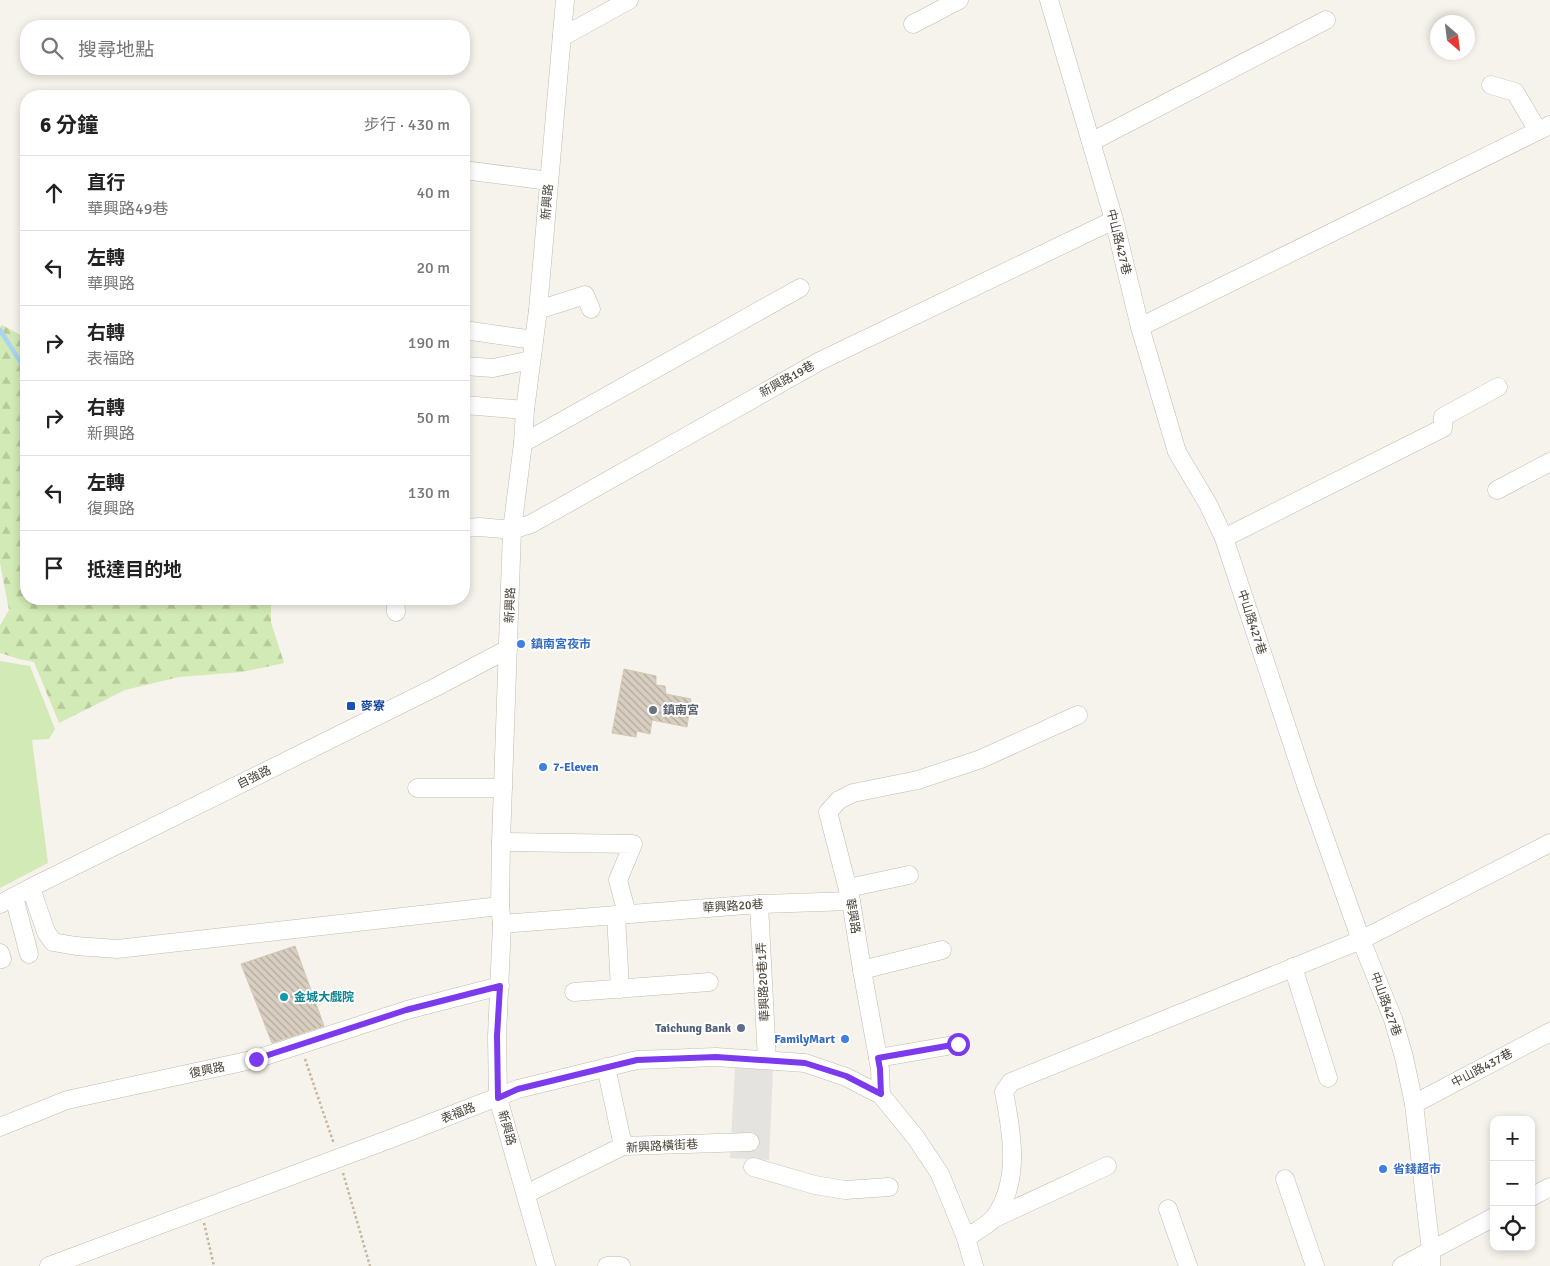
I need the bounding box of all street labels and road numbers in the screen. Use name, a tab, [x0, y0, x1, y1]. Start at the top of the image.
street label: 新興路	[538, 183, 557, 221]
street label: 中山路427巷	[1103, 208, 1134, 277]
street label: 新興路19巷	[757, 358, 818, 401]
street label: 新興路	[502, 587, 519, 623]
street label: 中山路427巷	[1234, 588, 1269, 657]
street label: 自強路	[235, 763, 274, 792]
street label: 華興路20巷	[702, 897, 764, 916]
street label: 華興路	[842, 897, 863, 935]
street label: 華興路20巷1弄	[754, 942, 773, 1022]
street label: 中山路427巷	[1367, 970, 1404, 1038]
street label: 中山路437巷	[1449, 1046, 1516, 1091]
street label: 復興路	[188, 1059, 226, 1082]
street label: 表福路	[439, 1100, 478, 1127]
street label: 新興路	[494, 1109, 519, 1148]
street label: 新興路橫街巷	[626, 1137, 698, 1156]

